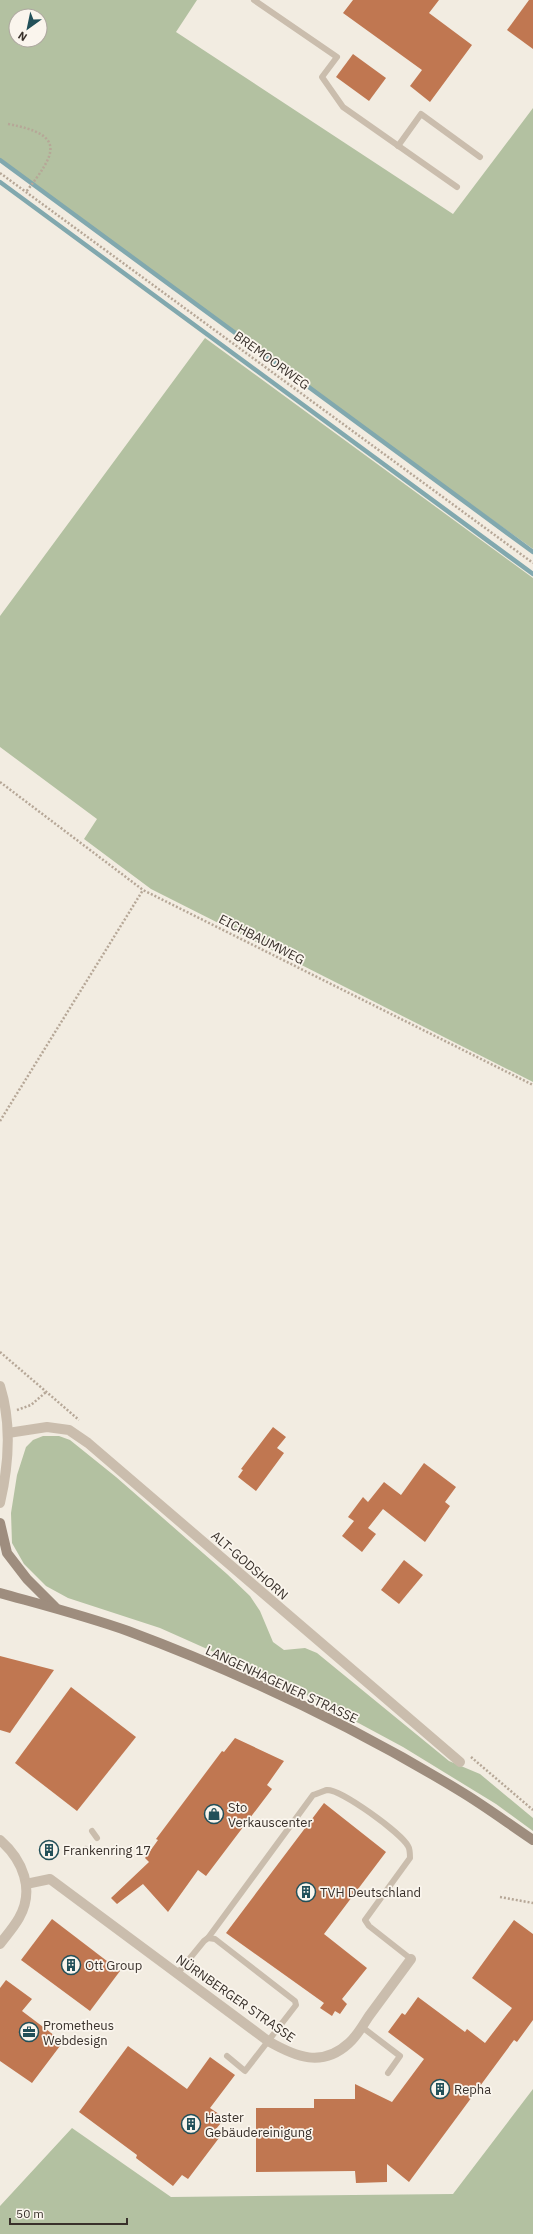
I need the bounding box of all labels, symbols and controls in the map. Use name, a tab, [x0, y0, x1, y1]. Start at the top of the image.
north arrow	[8, 8, 48, 48]
text: N	[15, 28, 30, 44]
street label: BREMOORWEG	[230, 327, 313, 394]
street label: EICHBAUMWEG	[216, 911, 308, 968]
street label: ALT-GODSHORN	[208, 1527, 292, 1603]
street label: LANGENHAGENER STRASSE	[203, 1642, 361, 1727]
place label: Sto Verkauscenter	[228, 1799, 313, 1831]
shop icon: Sto Verkauscenter	[203, 1803, 225, 1825]
building icon: Frankenring 17	[38, 1839, 60, 1861]
place label: Frankenring 17	[63, 1842, 151, 1859]
building icon: TVH Deutschland	[295, 1881, 317, 1903]
place label: TVH Deutschland	[320, 1884, 421, 1901]
street label: NÜRNBERGER STRASSE	[173, 1951, 299, 2046]
building icon: Ott Group	[60, 1954, 82, 1976]
place label: Ott Group	[85, 1957, 142, 1974]
place label: Prometheus Webdesign	[43, 2017, 114, 2049]
office icon: Prometheus Webdesign	[18, 2021, 40, 2043]
building icon: Repha	[429, 2078, 451, 2100]
place label: Repha	[454, 2081, 491, 2098]
place label: Haster Gebäudereinigung	[205, 2109, 312, 2141]
building icon: Haster Gebäudereinigung	[180, 2113, 202, 2135]
scale bar	[10, 2200, 127, 2226]
text: 50 m	[16, 2206, 44, 2221]

